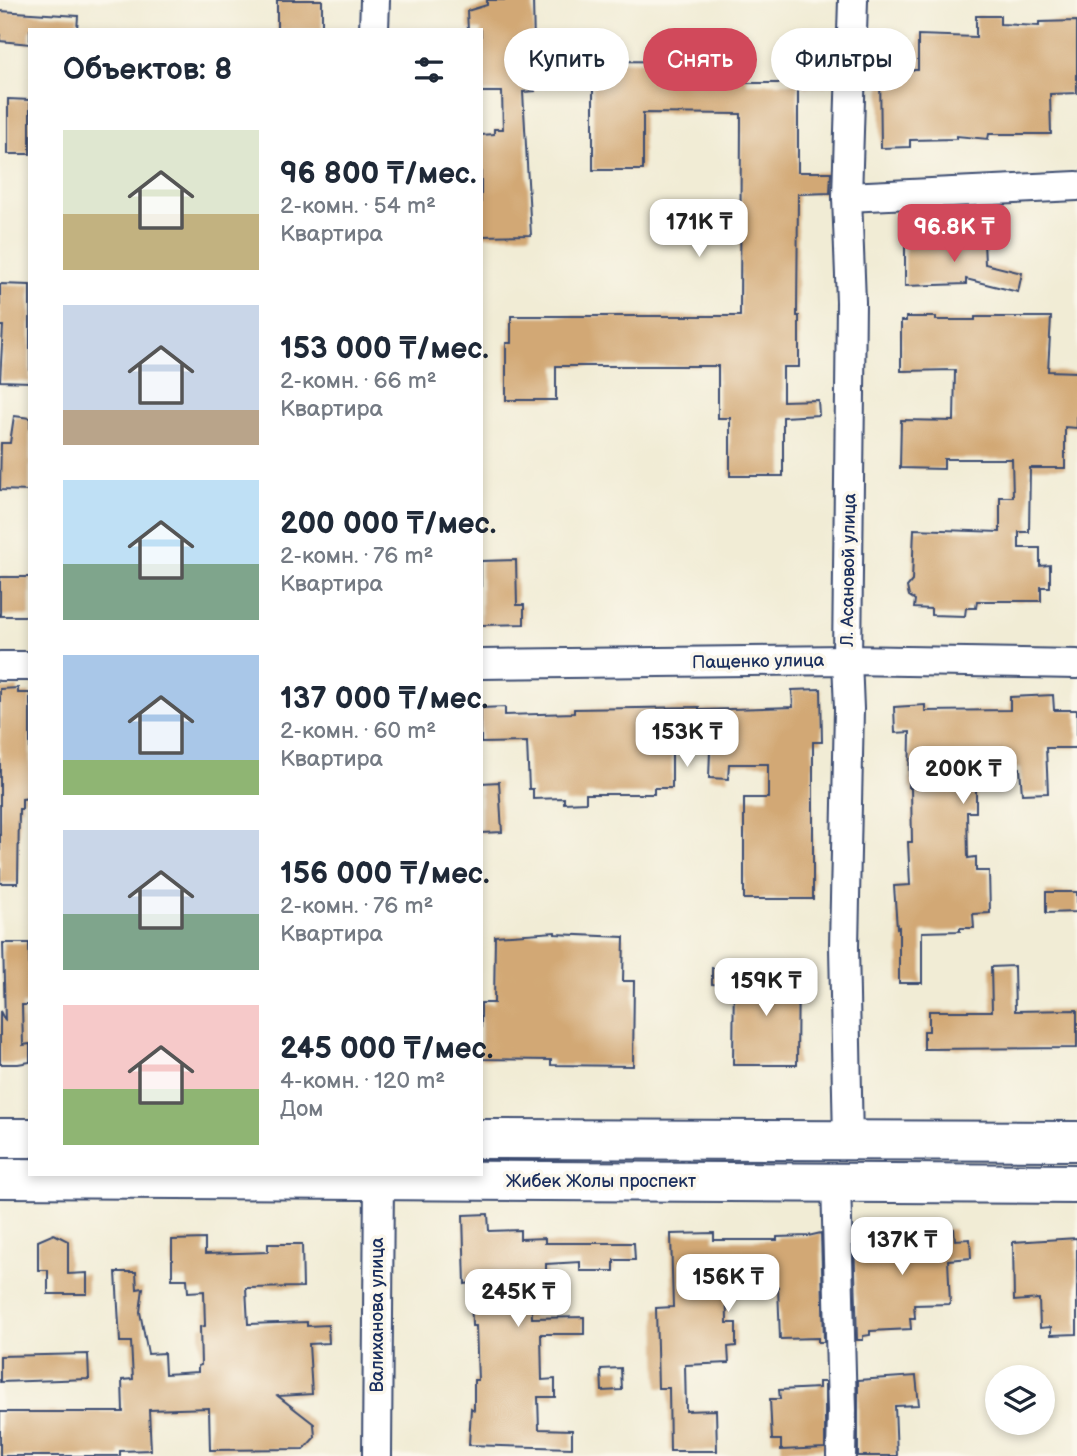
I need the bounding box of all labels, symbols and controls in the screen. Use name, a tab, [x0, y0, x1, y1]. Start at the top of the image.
chip: Купить	[504, 28, 629, 91]
chip: Снять	[643, 28, 757, 91]
chip: Фильтры	[771, 28, 916, 91]
icon: filters	[410, 51, 448, 89]
text: Объектов: 8	[63, 52, 232, 88]
text: 96 800 ₸/мес.	[280, 156, 477, 192]
icon: home	[119, 158, 203, 242]
text: 2-комн. · 54 m²	[280, 192, 436, 220]
pin: 171K ₸	[642, 200, 756, 259]
pin: 96.8K ₸	[889, 204, 1019, 264]
text: 171K ₸	[666, 208, 732, 236]
text: 96.8K ₸	[914, 213, 994, 241]
text: Квартира	[280, 220, 383, 248]
text: 153 000 ₸/мес.	[280, 331, 489, 367]
icon: home	[119, 333, 203, 417]
text: 2-комн. · 66 m²	[280, 367, 437, 395]
text: Квартира	[280, 395, 383, 423]
street label: Л. Асановой улица	[837, 493, 860, 648]
text: 200 000 ₸/мес.	[280, 506, 496, 542]
icon: home	[119, 508, 203, 592]
text: 2-комн. · 76 m²	[280, 542, 433, 570]
text: Квартира	[280, 570, 383, 598]
street label: Пащенко улица	[692, 650, 825, 673]
text: 137 000 ₸/мес.	[280, 681, 488, 717]
icon: home	[119, 683, 203, 767]
pin: 153K ₸	[630, 710, 744, 769]
text: 2-комн. · 60 m²	[280, 717, 436, 745]
text: 153K ₸	[652, 718, 722, 746]
text: Квартира	[280, 745, 383, 773]
pin: 200K ₸	[906, 746, 1020, 806]
text: 200K ₸	[925, 755, 1001, 783]
text: 156 000 ₸/мес.	[280, 856, 490, 892]
icon: home	[119, 858, 203, 942]
text: 2-комн. · 76 m²	[280, 892, 433, 920]
text: Квартира	[280, 920, 383, 948]
pin: 159K ₸	[709, 958, 823, 1018]
text: 159K ₸	[731, 967, 801, 995]
text: 245 000 ₸/мес.	[280, 1031, 493, 1067]
icon: home	[119, 1033, 203, 1117]
text: 4-комн. · 120 m²	[280, 1067, 445, 1095]
text: Дом	[280, 1095, 323, 1123]
street label: Жибек Жолы проспект	[506, 1171, 697, 1192]
pin: 137K ₸	[845, 1218, 959, 1277]
text: 137K ₸	[867, 1226, 937, 1254]
street label: Валиханова улица	[367, 1237, 388, 1393]
pin: 156K ₸	[671, 1254, 785, 1314]
text: 156K ₸	[692, 1263, 764, 1291]
pin: 245K ₸	[461, 1270, 575, 1329]
text: 245K ₸	[481, 1278, 555, 1306]
map controls	[985, 1365, 1055, 1435]
button: layers	[985, 1365, 1055, 1435]

